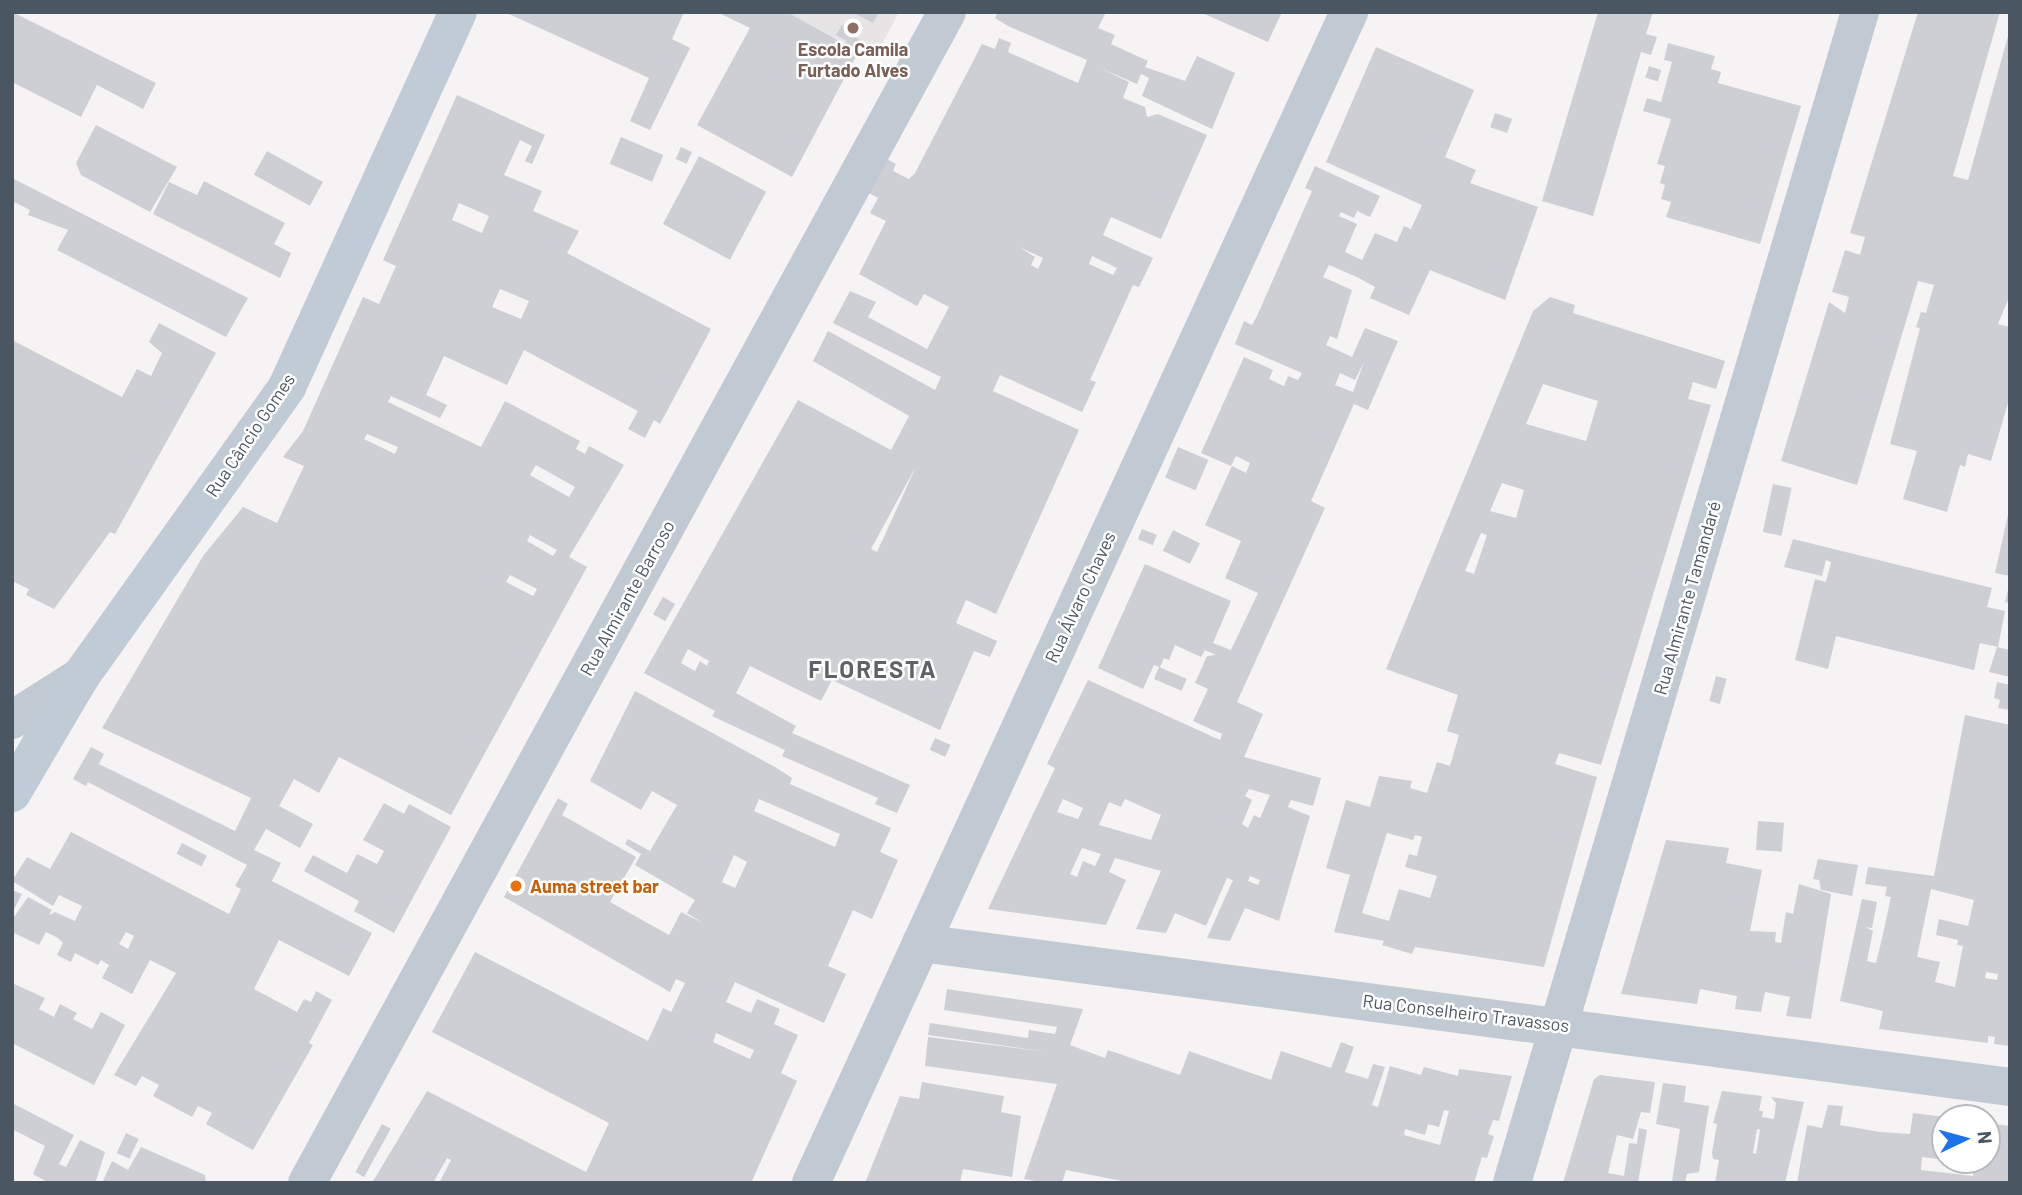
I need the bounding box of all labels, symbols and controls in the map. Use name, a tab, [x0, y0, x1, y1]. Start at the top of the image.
marker: Escola Camila Furtado Alves	[845, 20, 861, 36]
place label: Escola Camila Furtado Alves	[798, 39, 908, 82]
street label: Rua Câncio Gomes	[201, 369, 299, 501]
street label: Rua Almirante Tamandaré	[1649, 499, 1725, 697]
street label: Rua Almirante Barroso	[575, 516, 679, 680]
street label: Rua Álvaro Chaves	[1040, 528, 1120, 666]
district label: FLORESTA	[809, 655, 937, 683]
place label: Auma street bar	[530, 875, 659, 897]
marker: Auma street bar	[508, 878, 524, 894]
street label: Rua Conselheiro Travassos	[1362, 990, 1570, 1036]
north arrow	[1931, 1104, 2001, 1174]
text: N	[1973, 1130, 1997, 1145]

